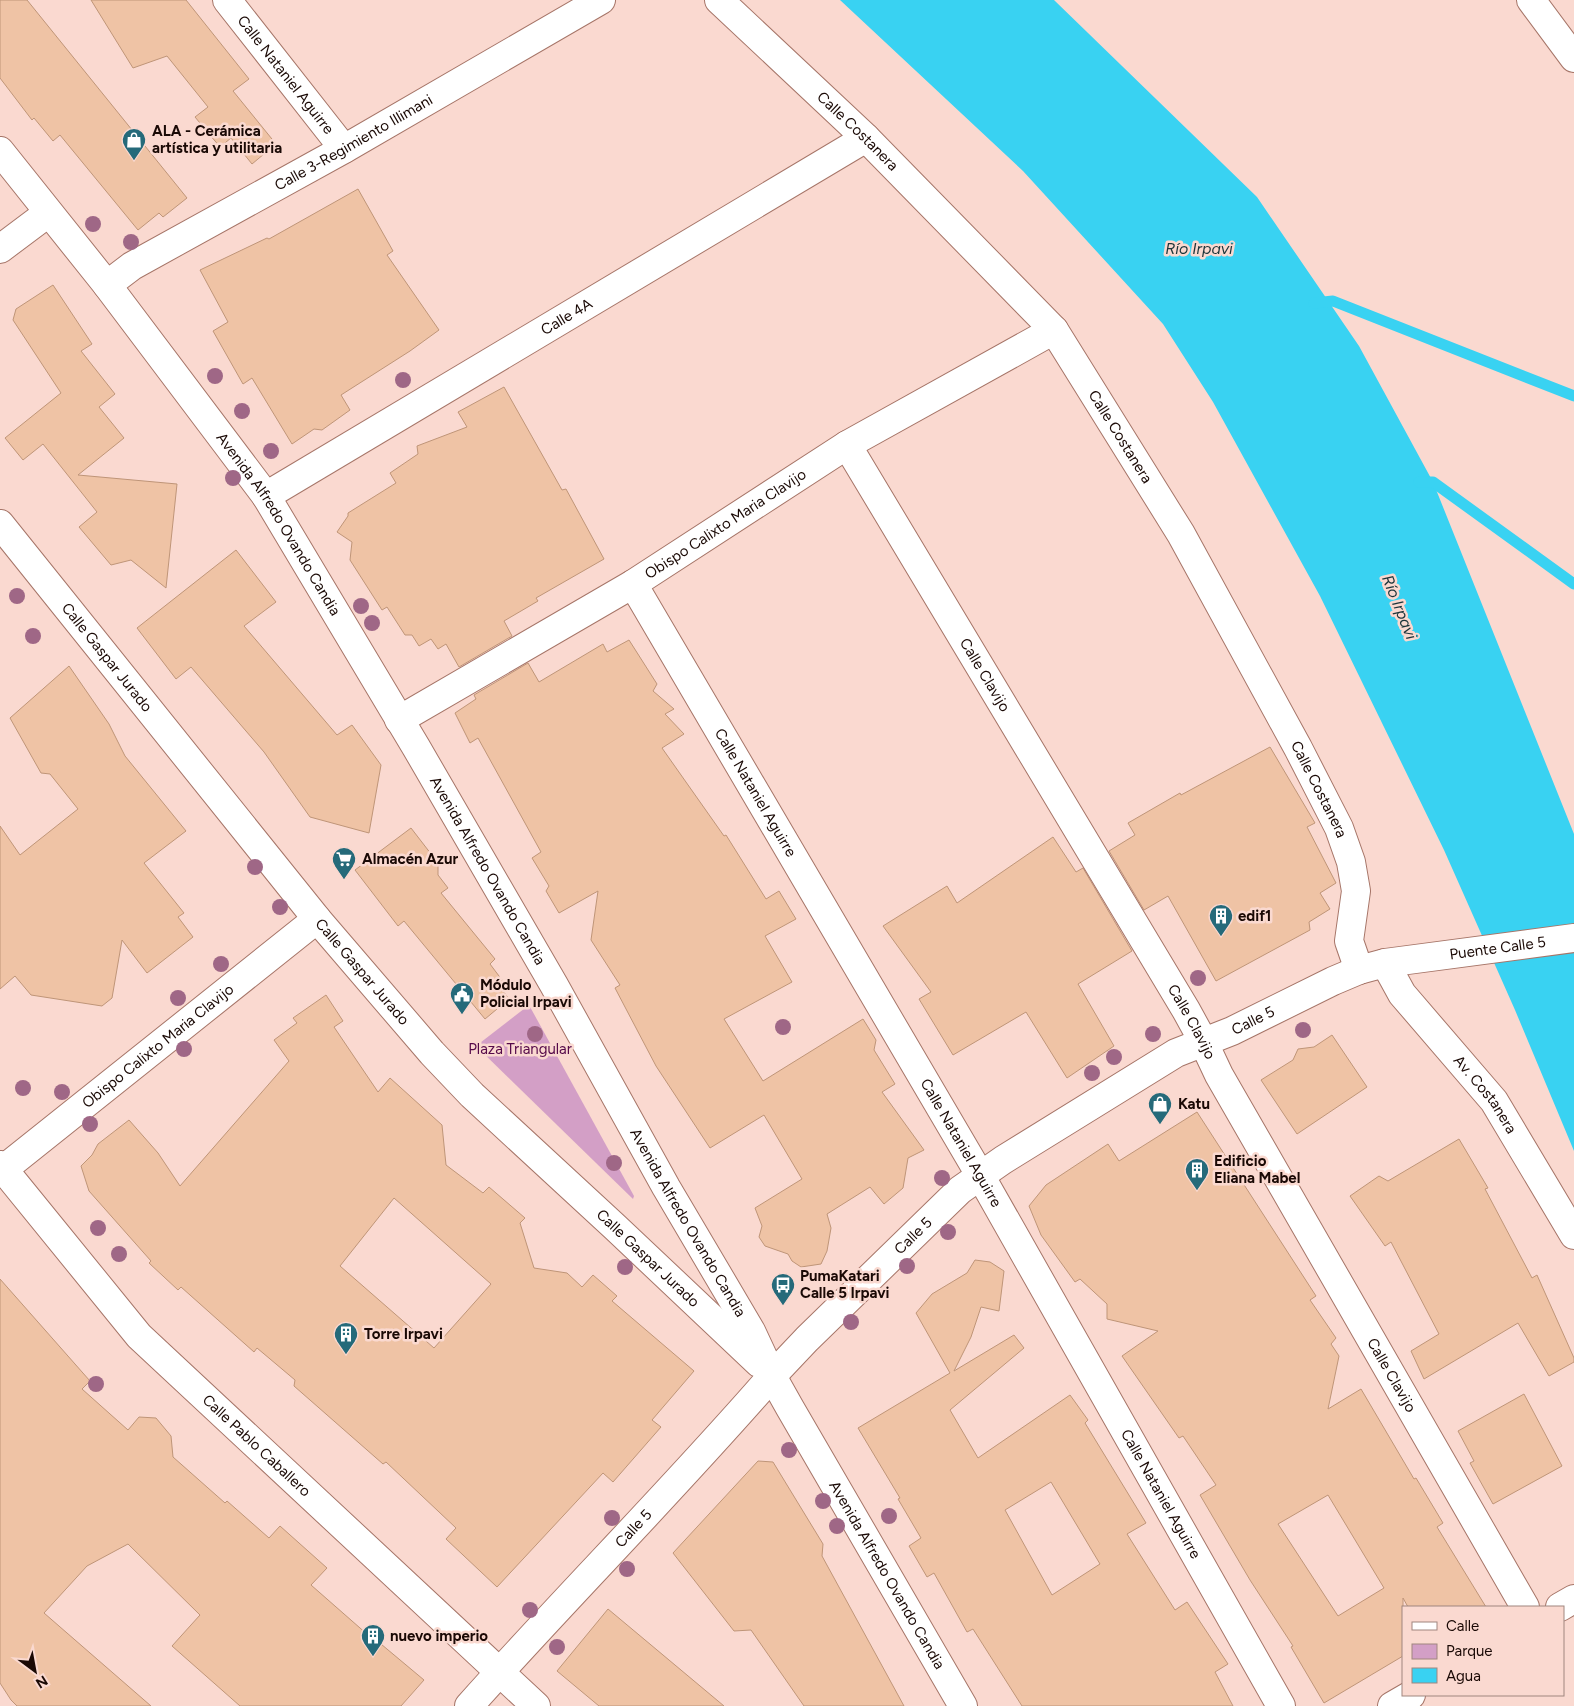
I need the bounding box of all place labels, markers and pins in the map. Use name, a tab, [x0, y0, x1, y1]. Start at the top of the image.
place label: ALA - Cerámica artística y utilitaria	[152, 122, 282, 157]
shop icon: ALA - Cerámica artística y utilitaria	[121, 127, 147, 161]
supermarket icon: Almacén Azur	[331, 846, 357, 880]
place label: Almacén Azur	[362, 850, 458, 868]
building icon: edif1	[1208, 903, 1234, 937]
place label: edif1	[1238, 907, 1271, 925]
place label: Módulo Policial Irpavi	[480, 976, 572, 1011]
public building icon: Módulo Policial Irpavi	[449, 981, 475, 1015]
shop icon: Katu	[1147, 1091, 1173, 1125]
place label: Katu	[1178, 1095, 1210, 1113]
place label: Edificio Eliana Mabel	[1214, 1152, 1300, 1187]
building icon: Edificio Eliana Mabel	[1184, 1157, 1210, 1191]
place label: PumaKatari Calle 5 Irpavi	[800, 1267, 890, 1302]
bus stop icon: PumaKatari Calle 5 Irpavi	[770, 1272, 796, 1306]
building icon: Torre Irpavi	[333, 1321, 359, 1355]
place label: Torre Irpavi	[364, 1325, 443, 1343]
building icon: nuevo imperio	[360, 1623, 386, 1657]
place label: nuevo imperio	[390, 1627, 488, 1645]

